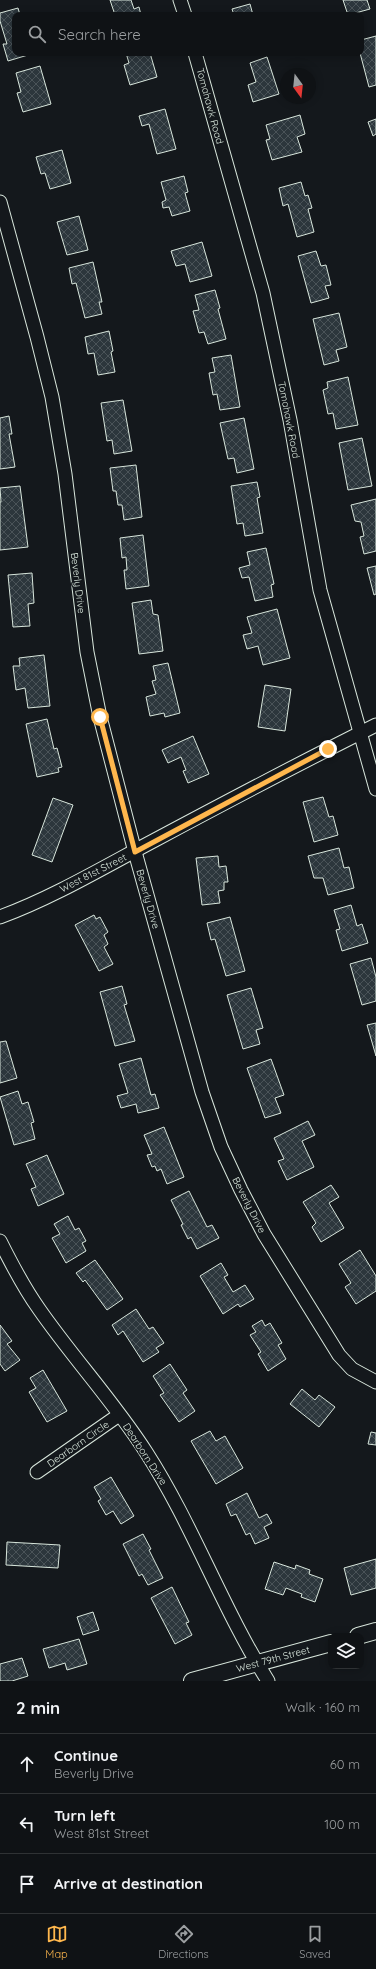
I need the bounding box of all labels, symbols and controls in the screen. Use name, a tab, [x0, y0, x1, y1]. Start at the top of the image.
search box	[12, 12, 364, 56]
icon: search	[26, 23, 48, 45]
text: Search here	[58, 25, 141, 44]
street label: Tomahawk Road	[194, 67, 226, 145]
north arrow	[280, 68, 316, 104]
street label: Tomahawk Road	[275, 380, 303, 460]
street label: Beverly Drive	[68, 552, 88, 615]
route start	[91, 708, 109, 726]
route end	[319, 740, 337, 758]
street label: West 81st Street	[57, 850, 129, 895]
street label: Beverly Drive	[133, 868, 163, 931]
street label: Beverly Drive	[229, 1175, 269, 1236]
street label: Dearborn Circle	[45, 1418, 112, 1470]
street label: Dearborn Drive	[120, 1421, 170, 1488]
map controls	[328, 1633, 364, 1669]
button: layers	[328, 1633, 364, 1669]
street label: West 79th Street	[235, 1643, 312, 1675]
text: 2 min	[16, 1697, 60, 1718]
text: Walk · 160 m	[285, 1699, 360, 1715]
text: Continue	[54, 1746, 118, 1765]
icon: ahead	[16, 1753, 38, 1775]
text: 60 m	[330, 1756, 360, 1772]
text: Beverly Drive	[54, 1765, 134, 1781]
text: Turn left	[54, 1806, 116, 1825]
icon: left	[16, 1813, 38, 1835]
text: 100 m	[324, 1816, 360, 1832]
text: West 81st Street	[54, 1825, 149, 1841]
icon: arrive	[16, 1873, 38, 1895]
text: Arrive at destination	[54, 1874, 203, 1893]
tab: Map	[45, 1923, 68, 1961]
tab: Directions	[158, 1923, 209, 1961]
tab: Saved	[299, 1923, 331, 1961]

